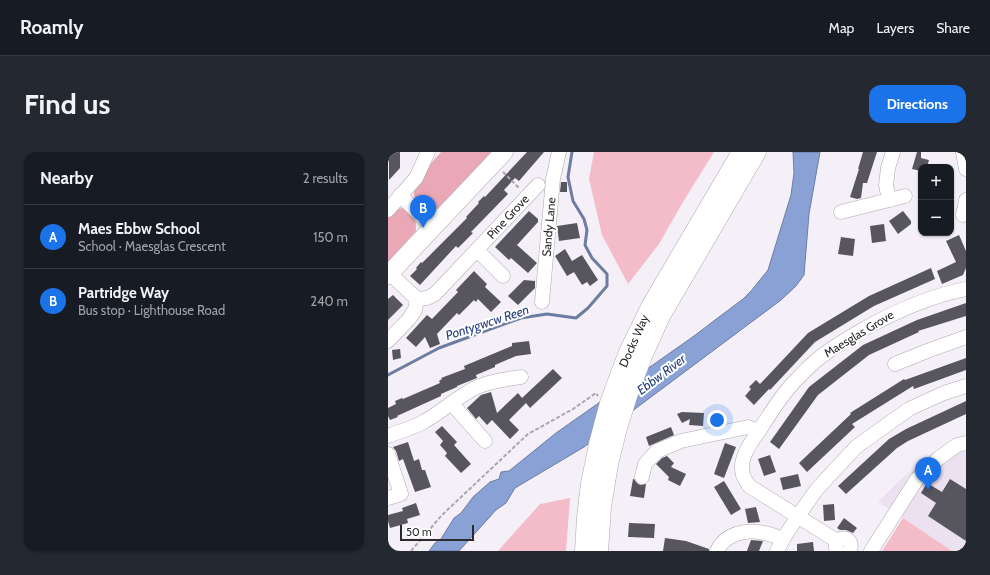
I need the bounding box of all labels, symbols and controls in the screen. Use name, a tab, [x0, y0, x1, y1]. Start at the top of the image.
text: Roamly	[20, 16, 83, 39]
text: Map	[829, 19, 854, 37]
text: Layers	[876, 19, 914, 37]
text: Share	[936, 19, 970, 37]
button: Directions	[869, 85, 966, 123]
text: Find us	[24, 87, 110, 121]
map controls	[918, 164, 954, 236]
button: +	[918, 164, 954, 200]
text: Nearby	[40, 168, 93, 188]
text: 2 results	[303, 170, 348, 186]
street label: Pine Grove	[483, 191, 532, 242]
pin: B	[410, 195, 436, 228]
street label: Sandy Lane	[538, 197, 559, 257]
button: −	[918, 200, 954, 236]
text: Maes Ebbw School	[78, 220, 200, 238]
text: A	[49, 229, 57, 245]
text: 150 m	[313, 229, 348, 245]
text: School · Maesglas Crescent	[78, 238, 226, 254]
text: Partridge Way	[78, 284, 169, 302]
text: B	[49, 293, 57, 309]
text: 240 m	[310, 293, 348, 309]
water label: Pontygwcw Reen	[443, 301, 531, 343]
text: Bus stop · Lighthouse Road	[78, 302, 225, 318]
street label: Maesglas Grove	[821, 307, 896, 360]
street label: Docks Way	[615, 312, 652, 370]
water label: Ebbw River	[633, 350, 689, 398]
your location	[707, 410, 727, 430]
pin: A	[915, 457, 941, 490]
scale bar	[400, 523, 474, 542]
text: 50 m	[406, 525, 432, 539]

